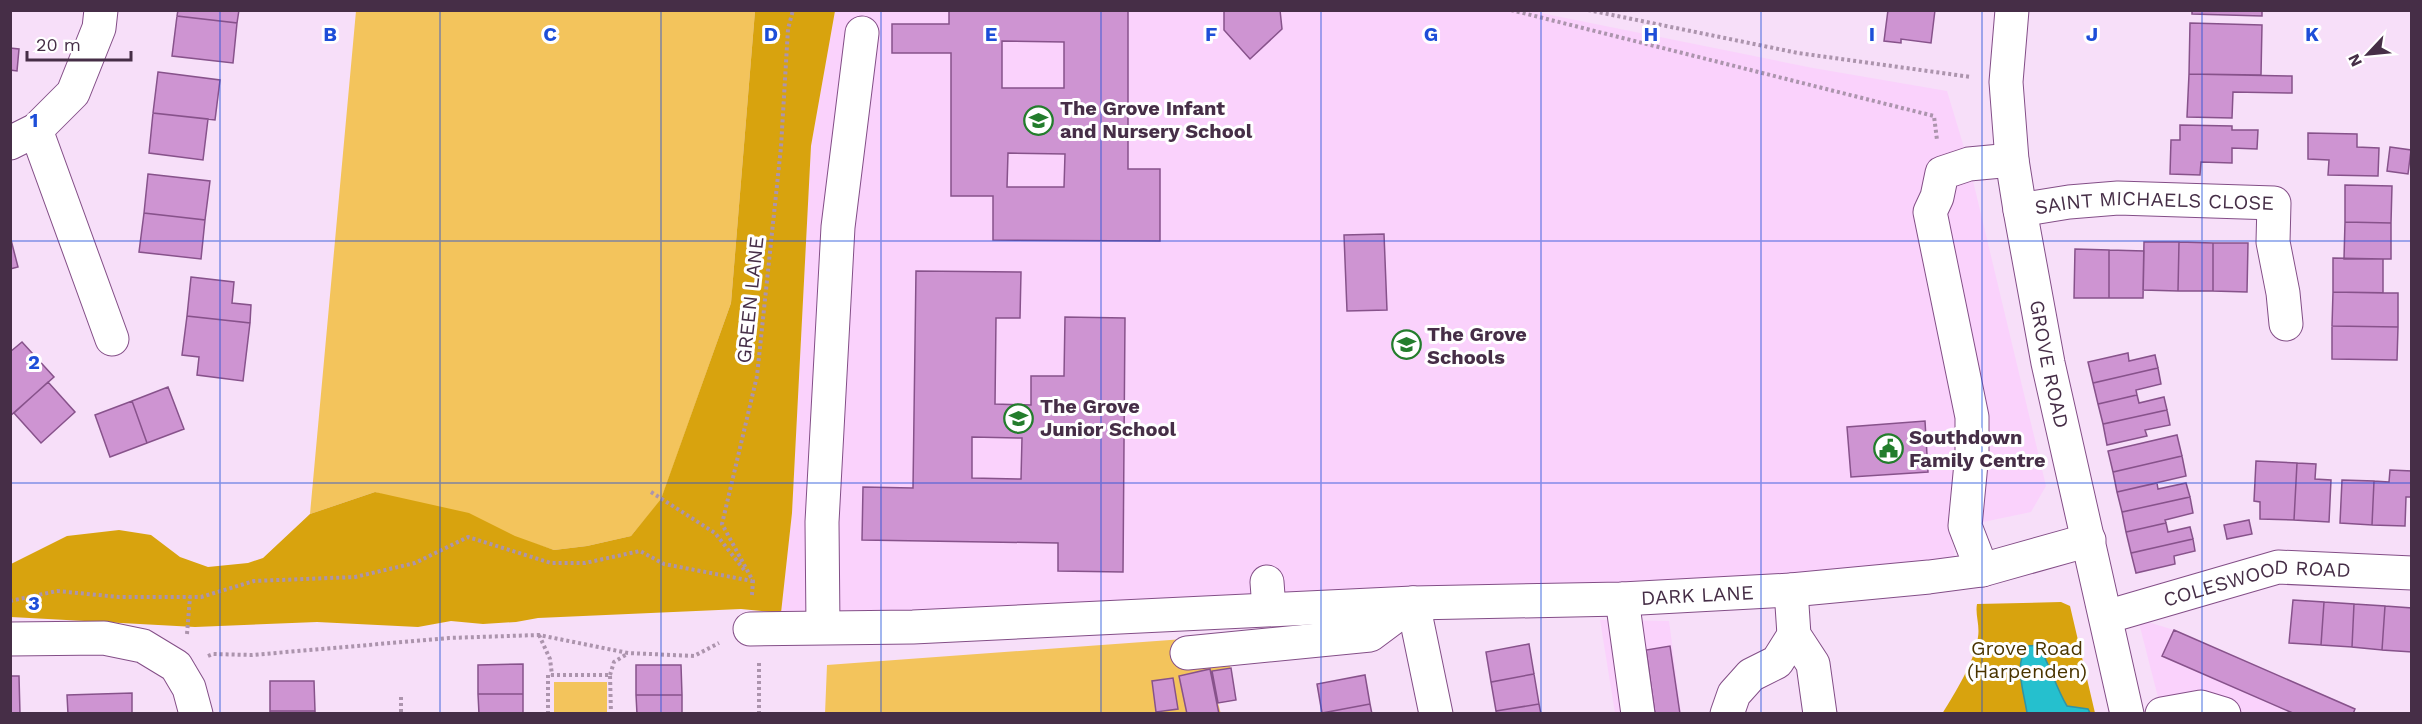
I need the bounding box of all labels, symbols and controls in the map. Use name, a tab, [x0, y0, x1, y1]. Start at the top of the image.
text: B	[323, 22, 337, 46]
text: C	[543, 22, 557, 46]
text: D	[764, 22, 778, 46]
text: E	[985, 22, 997, 46]
text: F	[1205, 22, 1217, 46]
text: G	[1424, 22, 1438, 46]
text: H	[1644, 22, 1658, 46]
text: I	[1869, 22, 1875, 46]
text: J	[2086, 22, 2098, 46]
text: K	[2305, 22, 2319, 46]
scale bar	[27, 24, 130, 62]
north arrow	[2338, 24, 2398, 84]
text: 20 m	[36, 34, 81, 55]
text: N	[2344, 51, 2366, 70]
place label: The Grove Infant and Nursery School	[1060, 96, 1253, 143]
school or university icon: The Grove Infant and Nursery School	[1023, 104, 1055, 136]
text: 1	[30, 108, 38, 132]
street label: SAINT MICHAELS CLOSE	[2033, 186, 2274, 219]
street label: GREEN LANE	[731, 235, 769, 365]
street label: GROVE ROAD	[2025, 298, 2074, 430]
place label: The Grove Schools	[1427, 322, 1527, 369]
school or university icon: The Grove Schools	[1390, 329, 1422, 361]
text: 2	[28, 350, 40, 374]
place label: The Grove Junior School	[1040, 394, 1176, 441]
school or university icon: The Grove Junior School	[1003, 402, 1035, 434]
place label: Southdown Family Centre	[1909, 425, 2046, 472]
public building icon: Southdown Family Centre	[1872, 433, 1904, 465]
street label: COLESWOOD ROAD	[2160, 555, 2351, 612]
street label: DARK LANE	[1640, 580, 1754, 610]
text: 3	[28, 591, 40, 615]
park label: Grove Road (Harpenden)	[1967, 636, 2087, 683]

